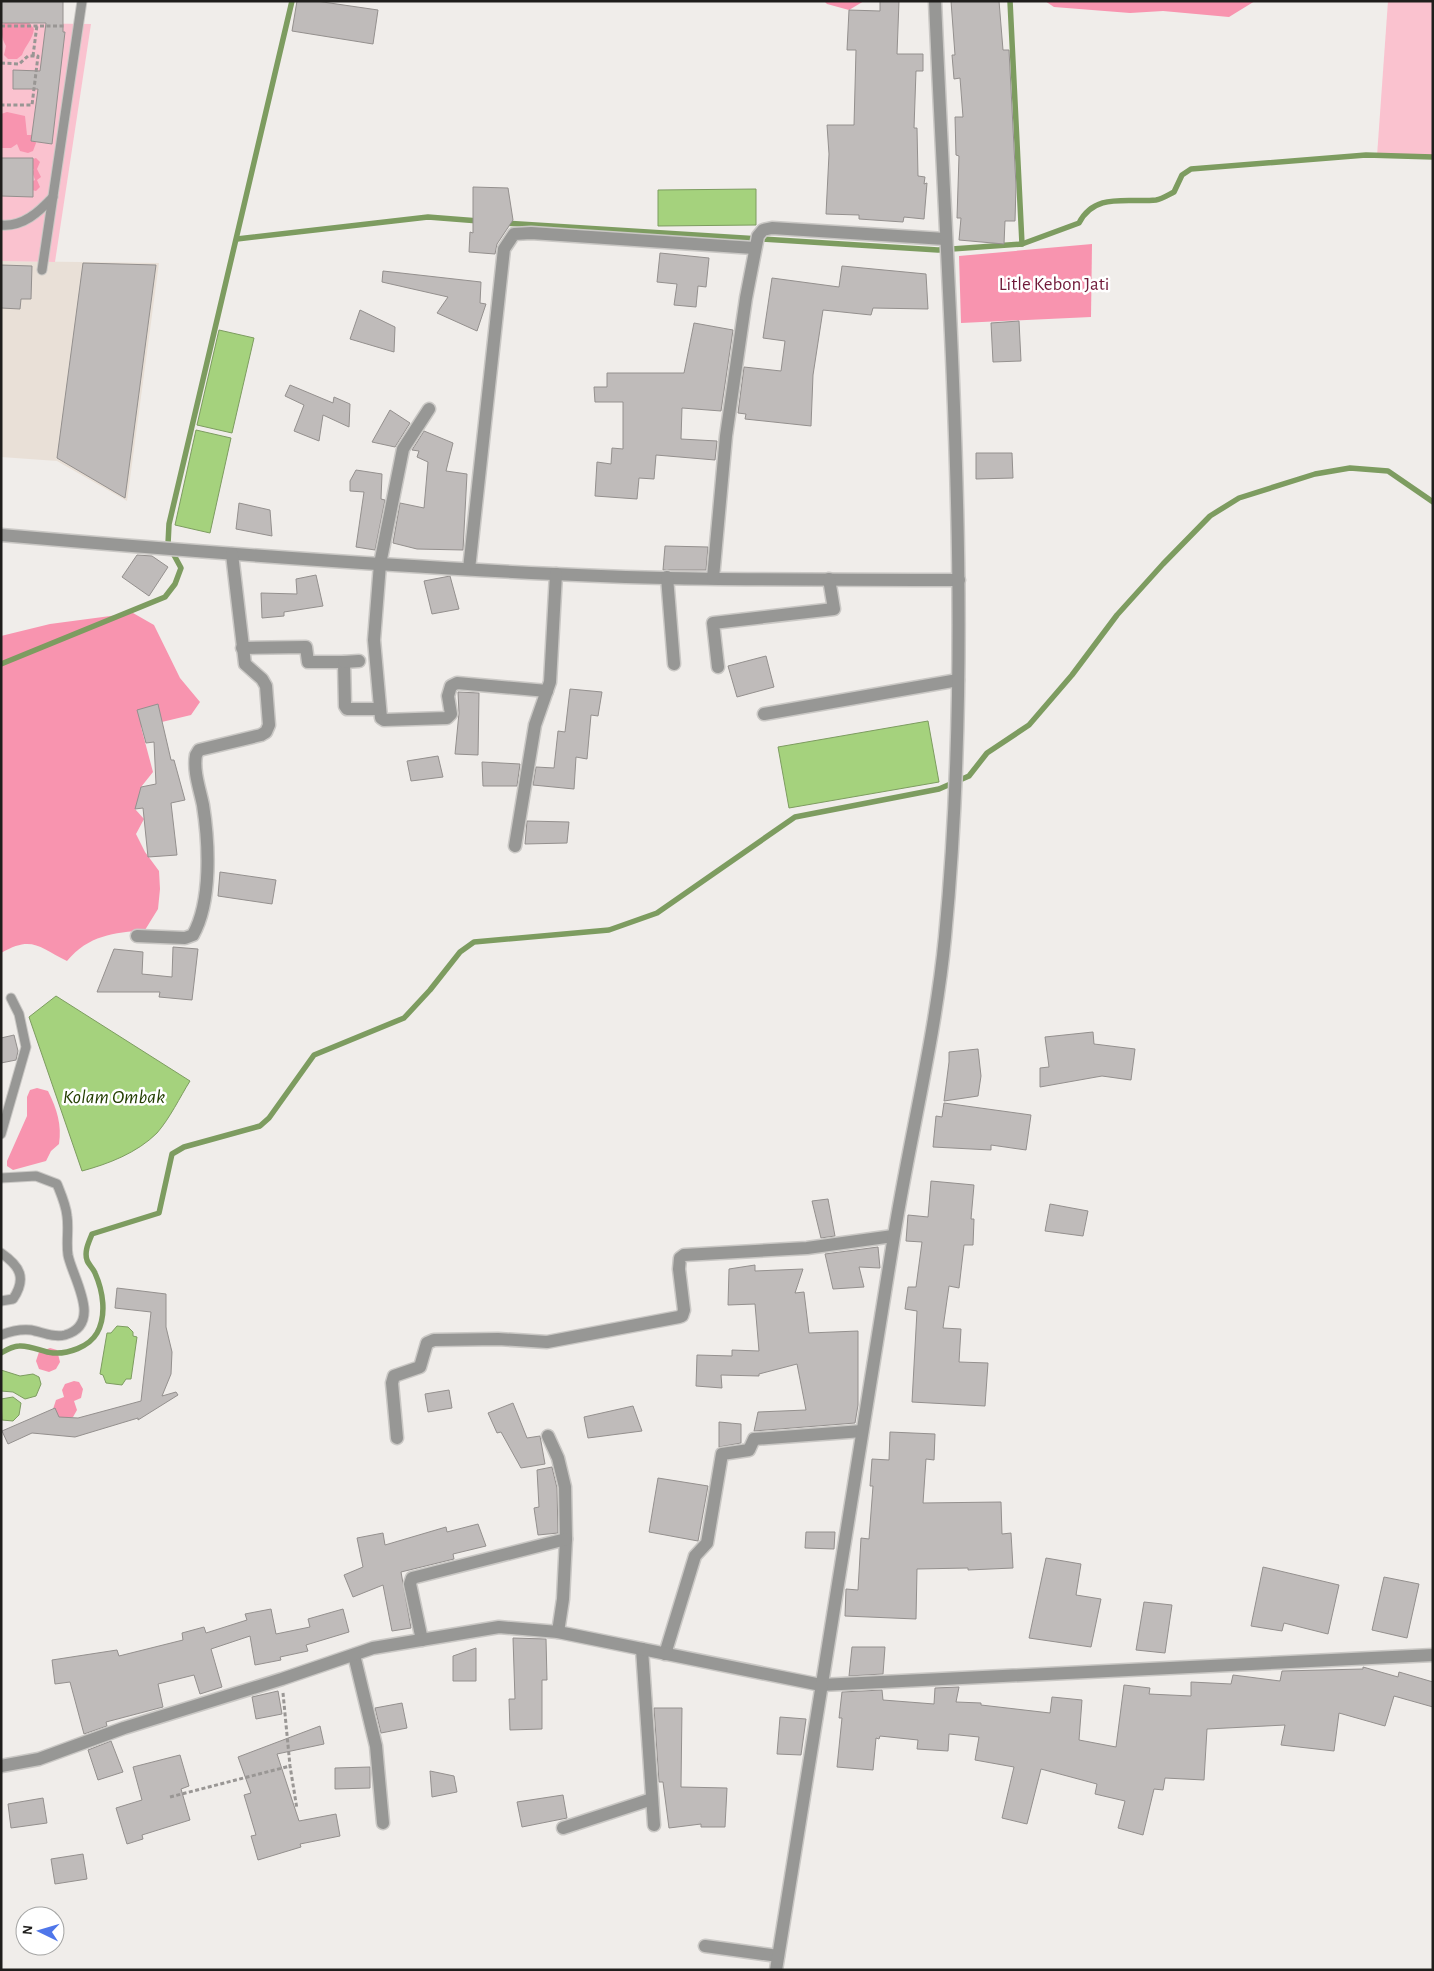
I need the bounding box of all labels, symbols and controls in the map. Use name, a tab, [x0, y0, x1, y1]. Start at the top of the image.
park label: Litle Kebon Jati	[999, 275, 1109, 294]
water label: Kolam Ombak	[63, 1087, 165, 1107]
north arrow	[15, 1906, 65, 1956]
text: N	[21, 1924, 35, 1935]

